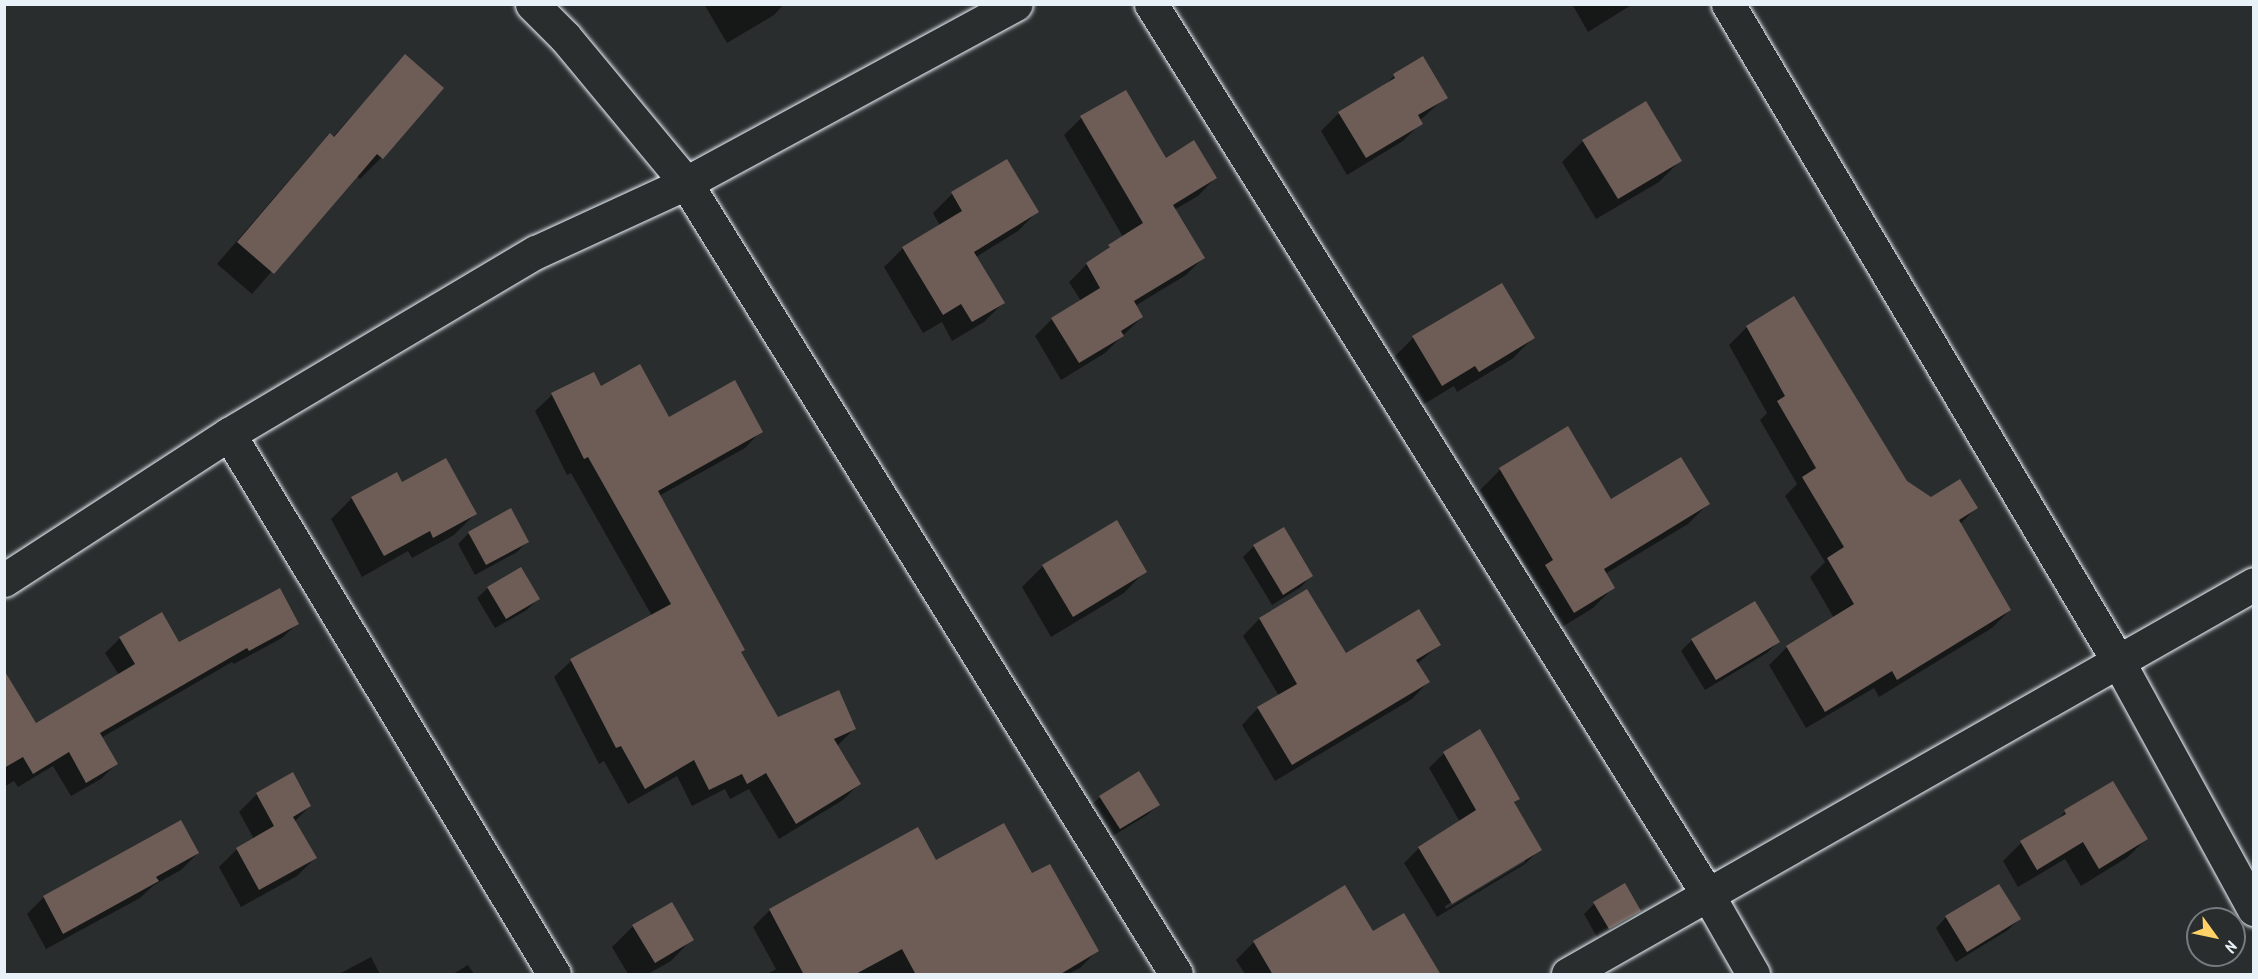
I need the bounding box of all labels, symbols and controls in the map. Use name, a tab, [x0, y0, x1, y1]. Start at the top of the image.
north arrow	[2186, 907, 2246, 967]
text: N	[2217, 935, 2243, 957]

